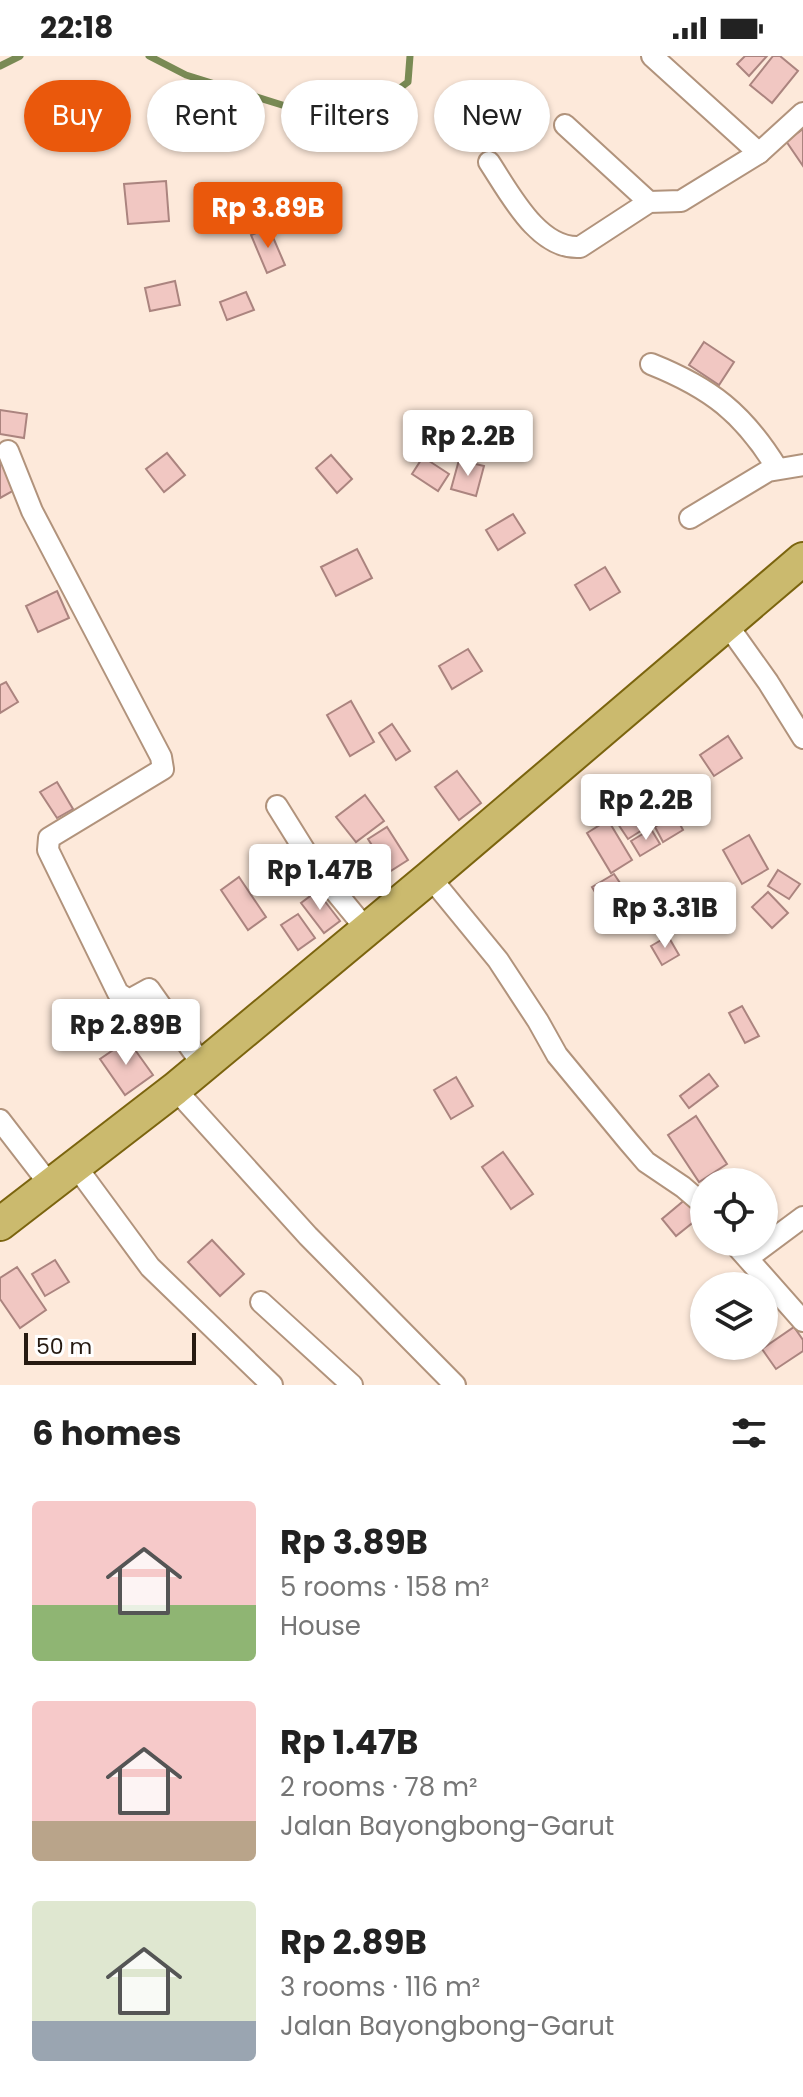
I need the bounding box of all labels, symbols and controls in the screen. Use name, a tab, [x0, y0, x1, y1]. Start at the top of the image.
text: 22:18	[40, 6, 114, 49]
chip: Buy	[24, 80, 131, 152]
chip: Rent	[147, 80, 265, 152]
chip: Filters	[281, 80, 418, 152]
chip: New	[434, 80, 550, 152]
pin: Rp 3.89B	[185, 182, 351, 250]
text: Rp 3.89B	[211, 190, 325, 226]
pin: Rp 2.2B	[394, 410, 542, 478]
text: Rp 2.2B	[421, 418, 515, 454]
pin: Rp 2.2B	[572, 774, 720, 842]
text: Rp 2.2B	[599, 782, 693, 818]
pin: Rp 1.47B	[237, 844, 403, 912]
text: Rp 1.47B	[267, 852, 373, 888]
pin: Rp 3.31B	[582, 882, 748, 950]
text: Rp 3.31B	[612, 890, 718, 926]
pin: Rp 2.89B	[43, 999, 209, 1067]
text: Rp 2.89B	[70, 1007, 182, 1043]
map controls	[690, 1168, 778, 1360]
button: locate	[690, 1168, 778, 1256]
button: layers	[690, 1272, 778, 1360]
scale bar	[24, 1329, 196, 1365]
text: 50 m	[36, 1331, 92, 1362]
text: 6 homes	[32, 1409, 181, 1457]
icon: filters	[727, 1411, 771, 1455]
text: Rp 3.89B	[280, 1518, 428, 1566]
icon: home	[96, 1533, 192, 1629]
text: 5 rooms · 158 m²	[280, 1569, 489, 1605]
text: House	[280, 1608, 361, 1644]
text: Rp 1.47B	[280, 1718, 418, 1766]
icon: home	[96, 1733, 192, 1829]
text: 2 rooms · 78 m²	[280, 1769, 478, 1805]
text: Jalan Bayongbong-Garut	[280, 1808, 614, 1844]
text: Rp 2.89B	[280, 1918, 427, 1966]
icon: home	[96, 1933, 192, 2029]
text: 3 rooms · 116 m²	[280, 1969, 480, 2005]
text: Jalan Bayongbong-Garut	[280, 2008, 614, 2044]

